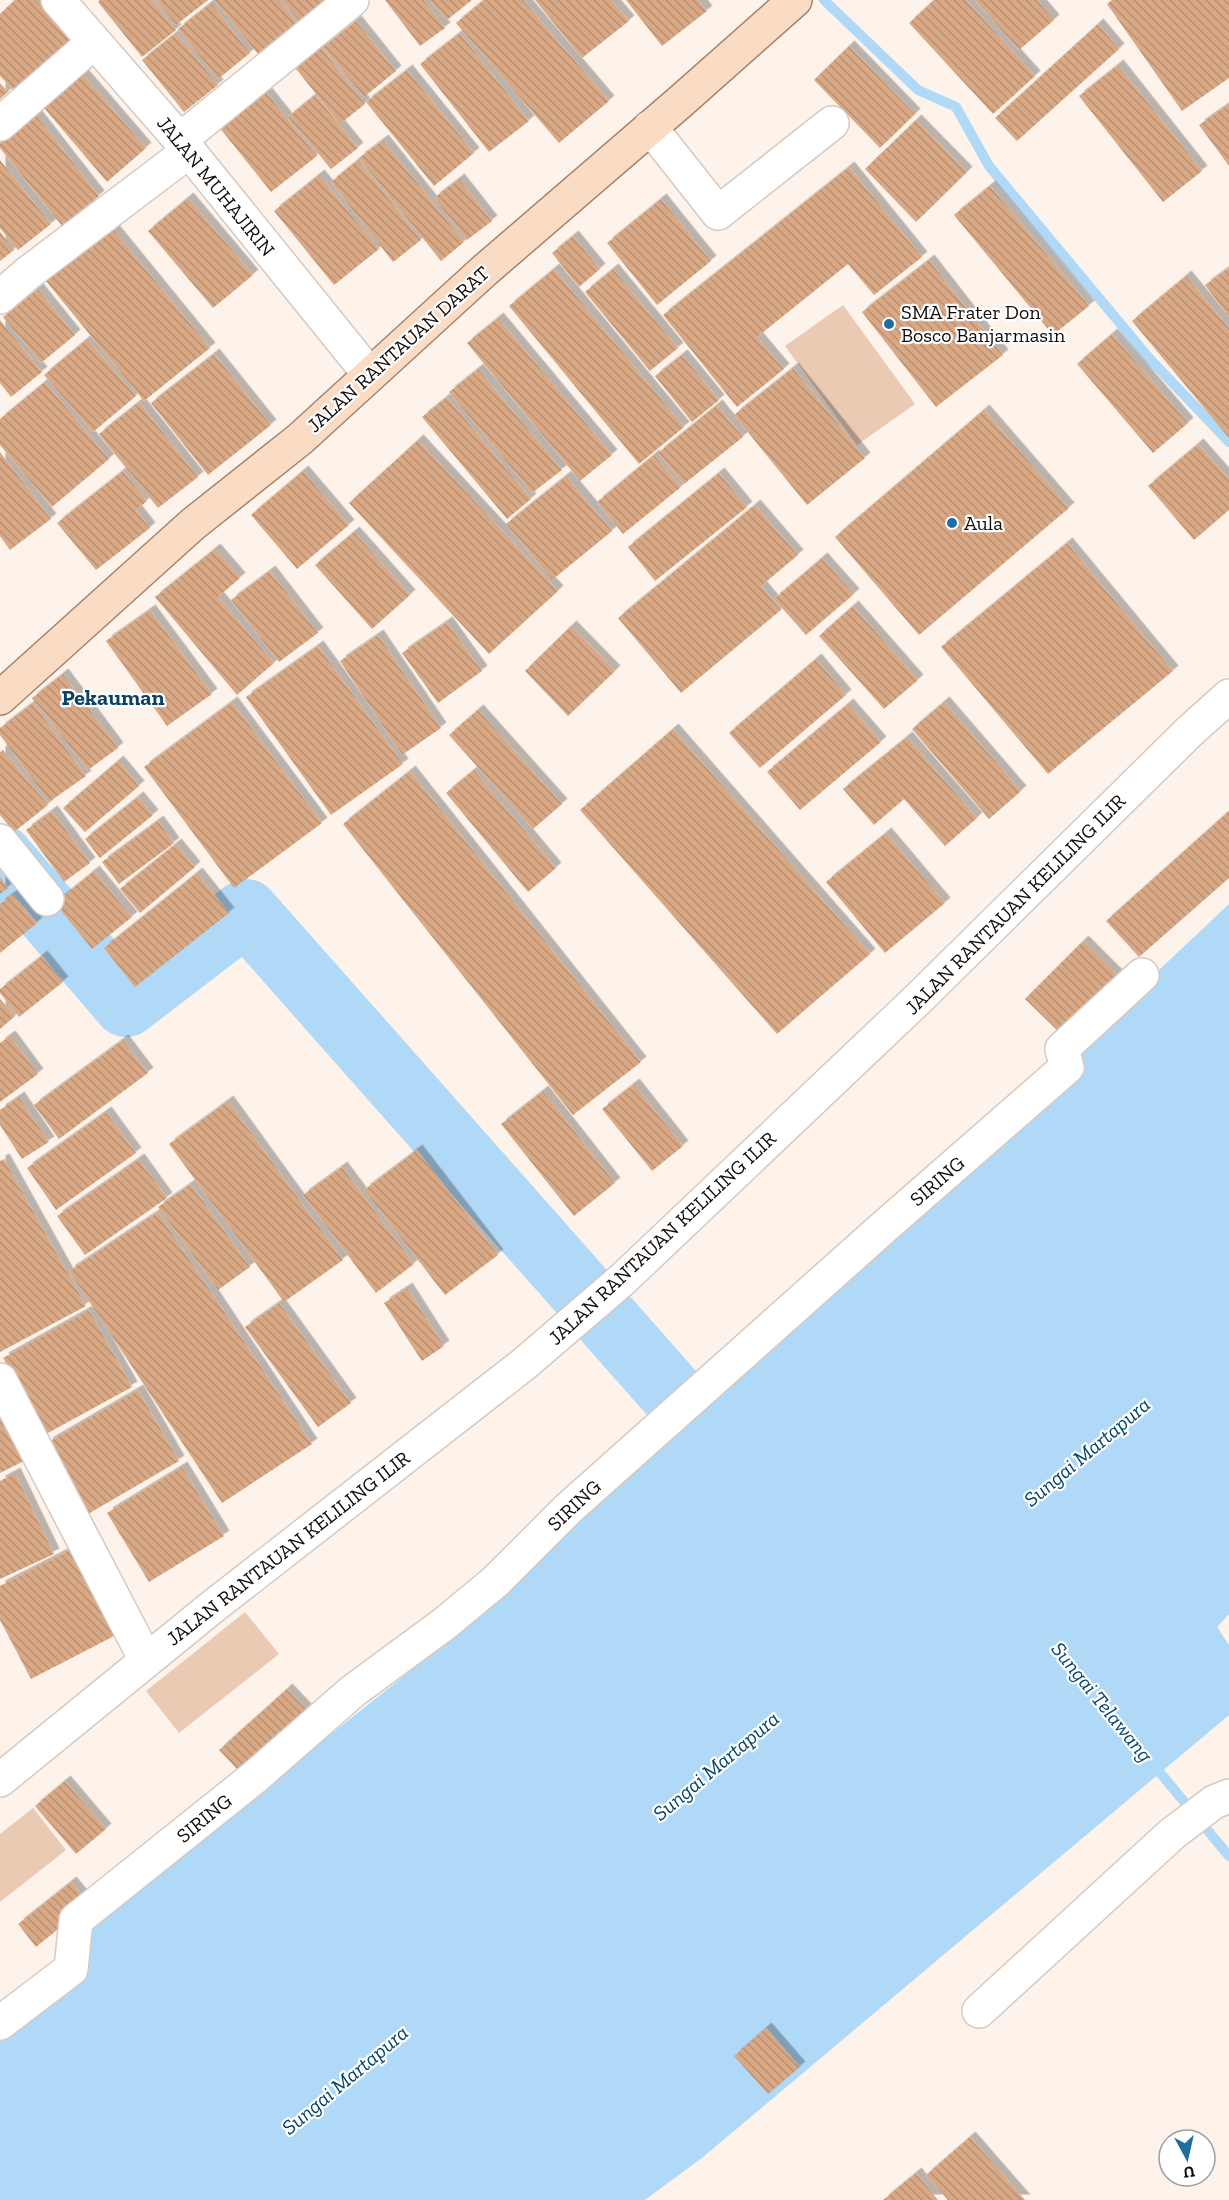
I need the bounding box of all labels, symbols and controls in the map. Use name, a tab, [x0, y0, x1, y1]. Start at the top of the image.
street label: JALAN MUHAJIRIN	[152, 111, 280, 261]
street label: JALAN RANTAUAN DARAT	[302, 261, 494, 437]
place label: SMA Frater Don Bosco Banjarmasin	[901, 300, 1066, 347]
marker: SMA Frater Don Bosco Banjarmasin	[882, 317, 896, 331]
place label: Aula	[964, 511, 1003, 535]
marker: Aula	[945, 516, 959, 530]
district label: Pekauman	[61, 684, 165, 711]
street label: JALAN RANTAUAN KELILING ILIR	[900, 788, 1131, 1019]
street label: JALAN RANTAUAN KELILING ILIR	[543, 1126, 781, 1350]
street label: SIRING	[905, 1151, 969, 1211]
water label: Sungai Martapura	[1018, 1392, 1155, 1512]
street label: JALAN RANTAUAN KELILING ILIR	[162, 1445, 415, 1650]
street label: SIRING	[542, 1474, 606, 1536]
water label: Sungai Telawang	[1046, 1637, 1159, 1767]
water label: Sungai Martapura	[647, 1706, 784, 1826]
street label: SIRING	[171, 1788, 237, 1848]
water label: Sungai Martapura	[276, 2020, 413, 2140]
north arrow	[1157, 2128, 1217, 2188]
text: U	[1182, 2162, 1196, 2183]

